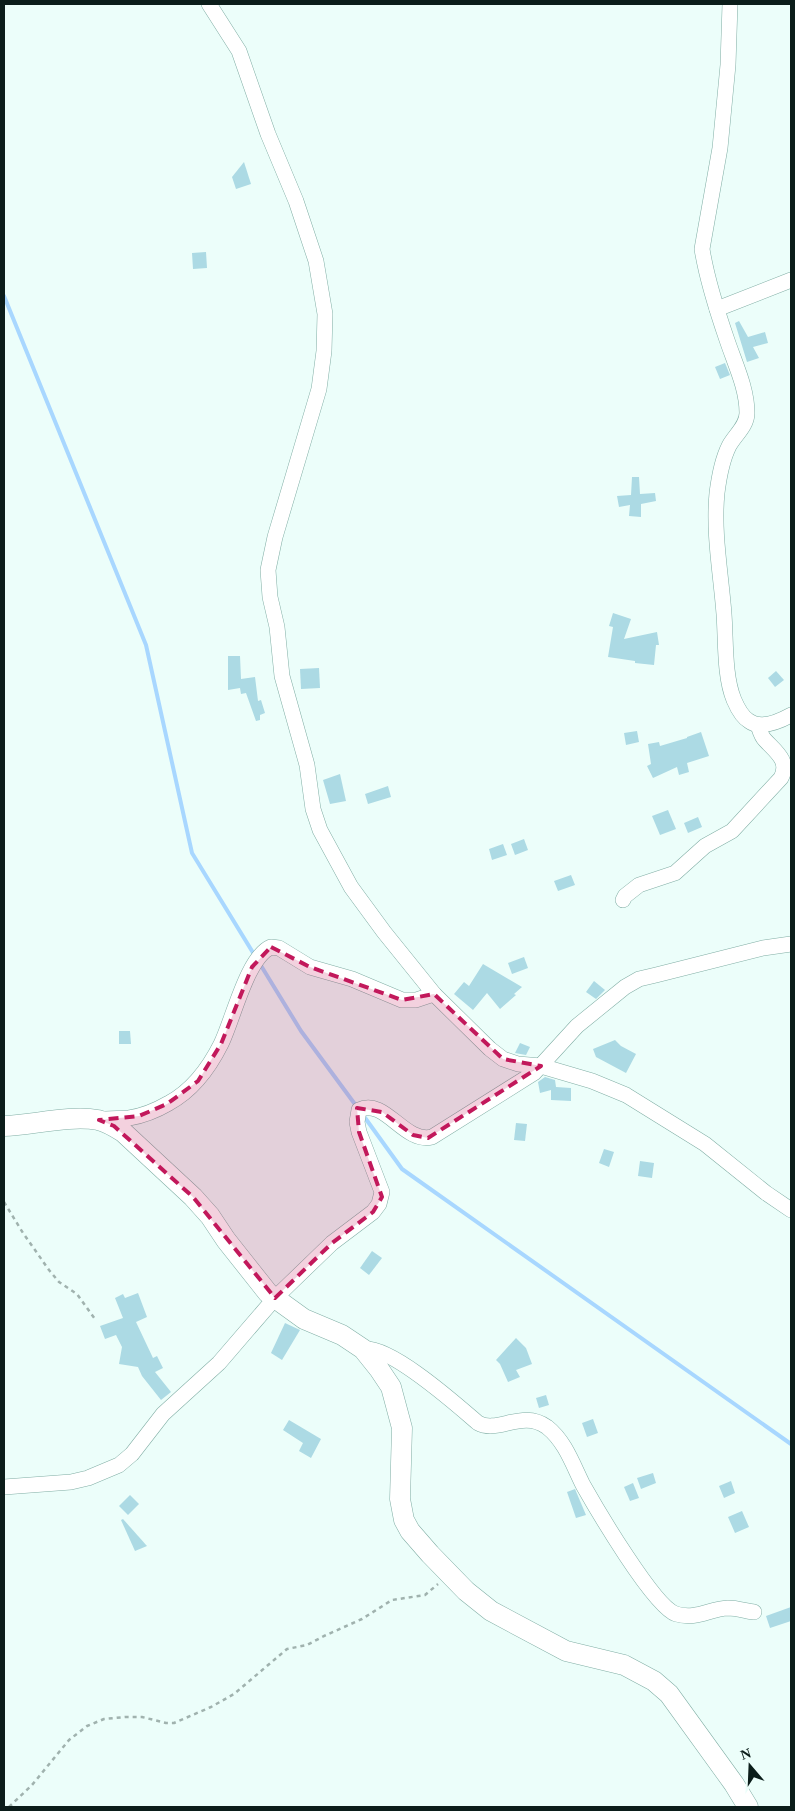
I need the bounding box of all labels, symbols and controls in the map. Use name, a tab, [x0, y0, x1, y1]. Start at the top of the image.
north arrow	[725, 1741, 775, 1791]
text: N	[739, 1745, 753, 1763]

